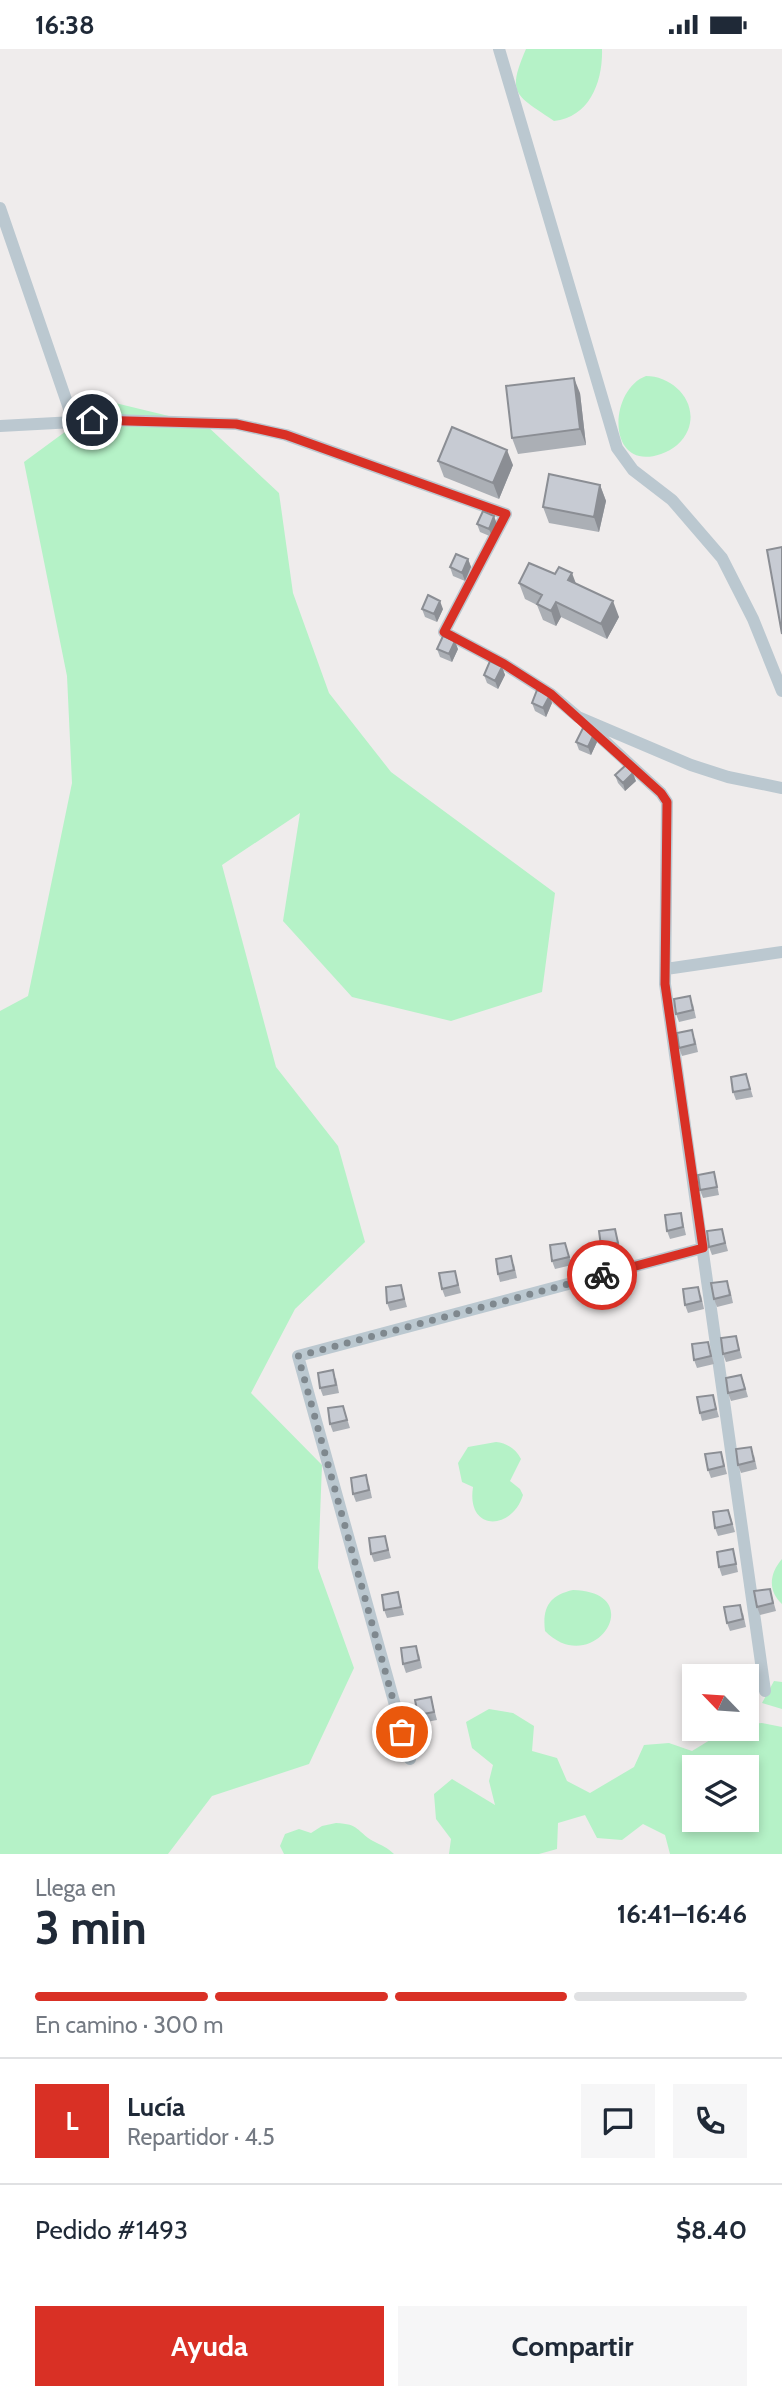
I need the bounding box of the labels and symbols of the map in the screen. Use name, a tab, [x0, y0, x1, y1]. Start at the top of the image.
pin	[62, 390, 122, 450]
courier	[567, 1240, 637, 1310]
north arrow	[682, 1664, 760, 1741]
pin	[372, 1702, 432, 1762]

